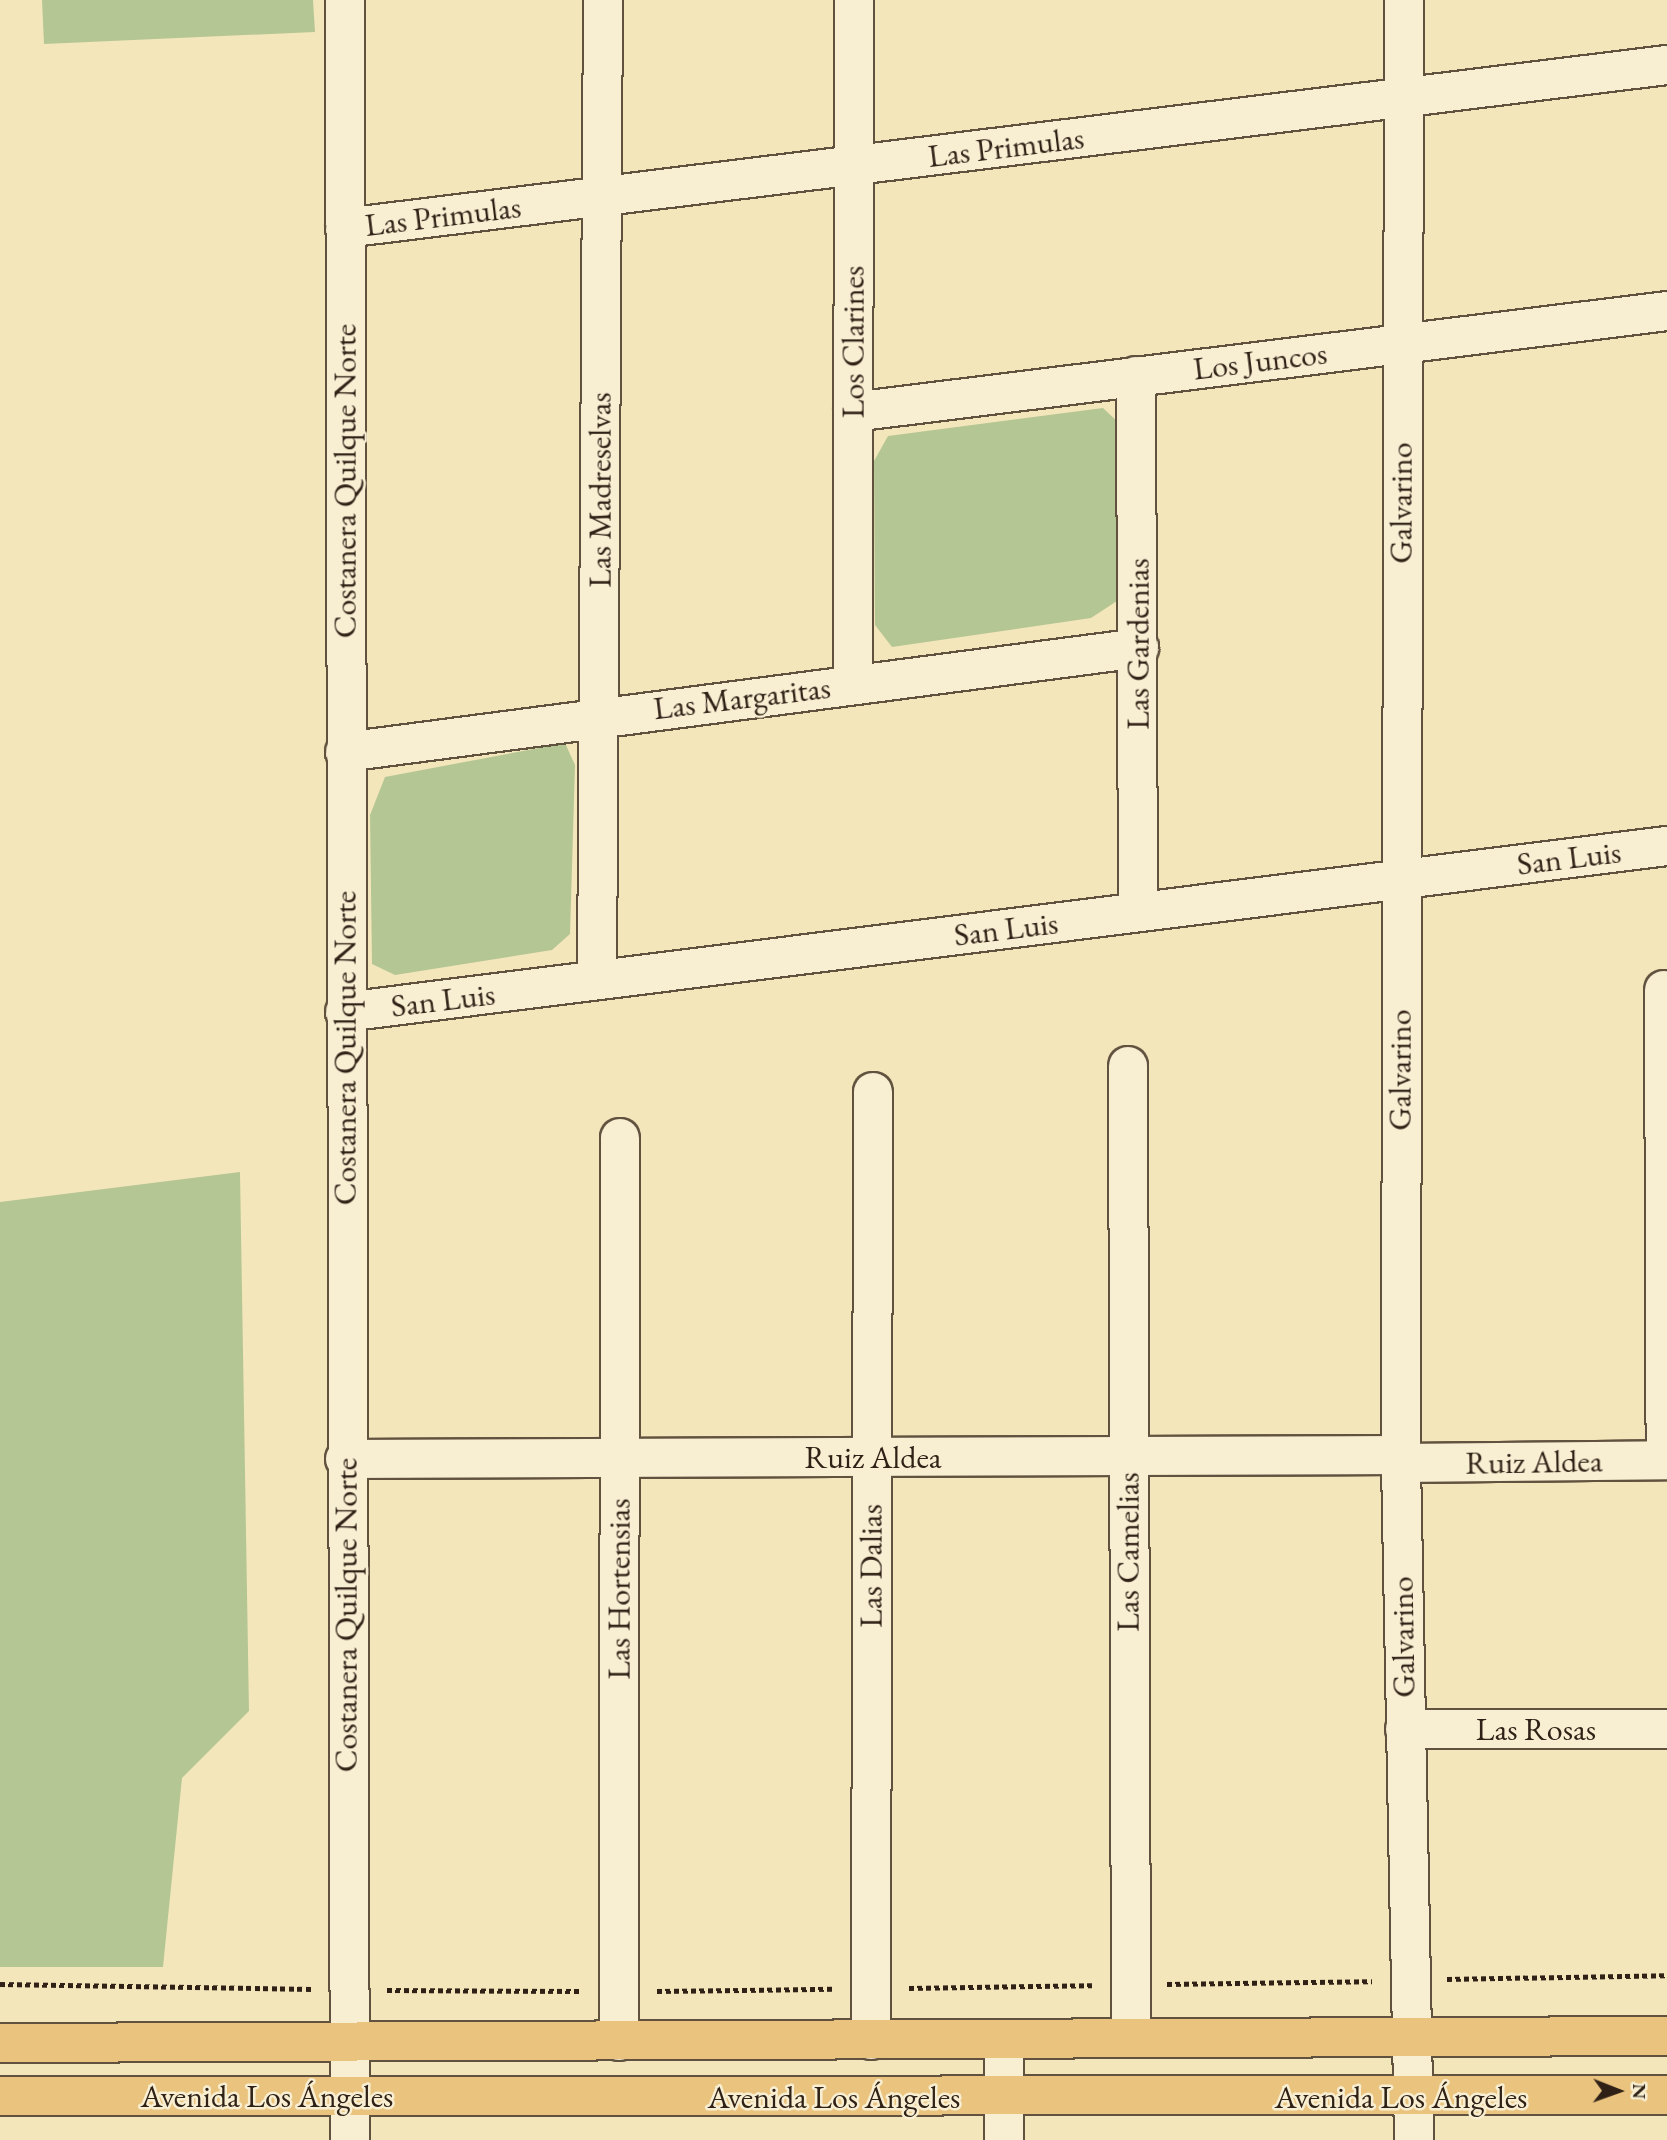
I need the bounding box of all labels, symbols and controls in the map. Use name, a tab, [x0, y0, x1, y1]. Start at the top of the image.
street label: Las Primulas	[926, 118, 1086, 176]
street label: Las Primulas	[363, 187, 523, 245]
street label: Los Clarines	[834, 266, 872, 418]
street label: Costanera Quilque Norte	[326, 324, 364, 638]
street label: Los Juncos	[1191, 334, 1329, 388]
street label: Las Madreselvas	[581, 392, 619, 588]
street label: Galvarino	[1382, 442, 1420, 564]
street label: Las Gardenias	[1119, 558, 1157, 730]
street label: Las Margaritas	[651, 668, 833, 728]
street label: San Luis	[1515, 833, 1623, 883]
street label: Costanera Quilque Norte	[326, 891, 364, 1205]
street label: San Luis	[952, 904, 1060, 954]
street label: San Luis	[389, 975, 497, 1025]
street label: Galvarino	[1381, 1009, 1419, 1131]
street label: Ruiz Aldea	[804, 1438, 942, 1476]
street label: Ruiz Aldea	[1465, 1442, 1603, 1482]
street label: Costanera Quilque Norte	[327, 1458, 365, 1772]
street label: Las Camelias	[1109, 1472, 1147, 1632]
street label: Las Hortensias	[600, 1498, 638, 1680]
street label: Las Dalias	[852, 1504, 890, 1628]
street label: Galvarino	[1383, 1576, 1423, 1698]
street label: Las Rosas	[1476, 1710, 1596, 1748]
north arrow	[1583, 2056, 1653, 2126]
street label: Avenida Los Ángeles	[141, 2077, 393, 2115]
street label: Avenida Los Ángeles	[708, 2078, 960, 2116]
street label: Avenida Los Ángeles	[1275, 2078, 1527, 2116]
text: N	[1627, 2083, 1652, 2099]

